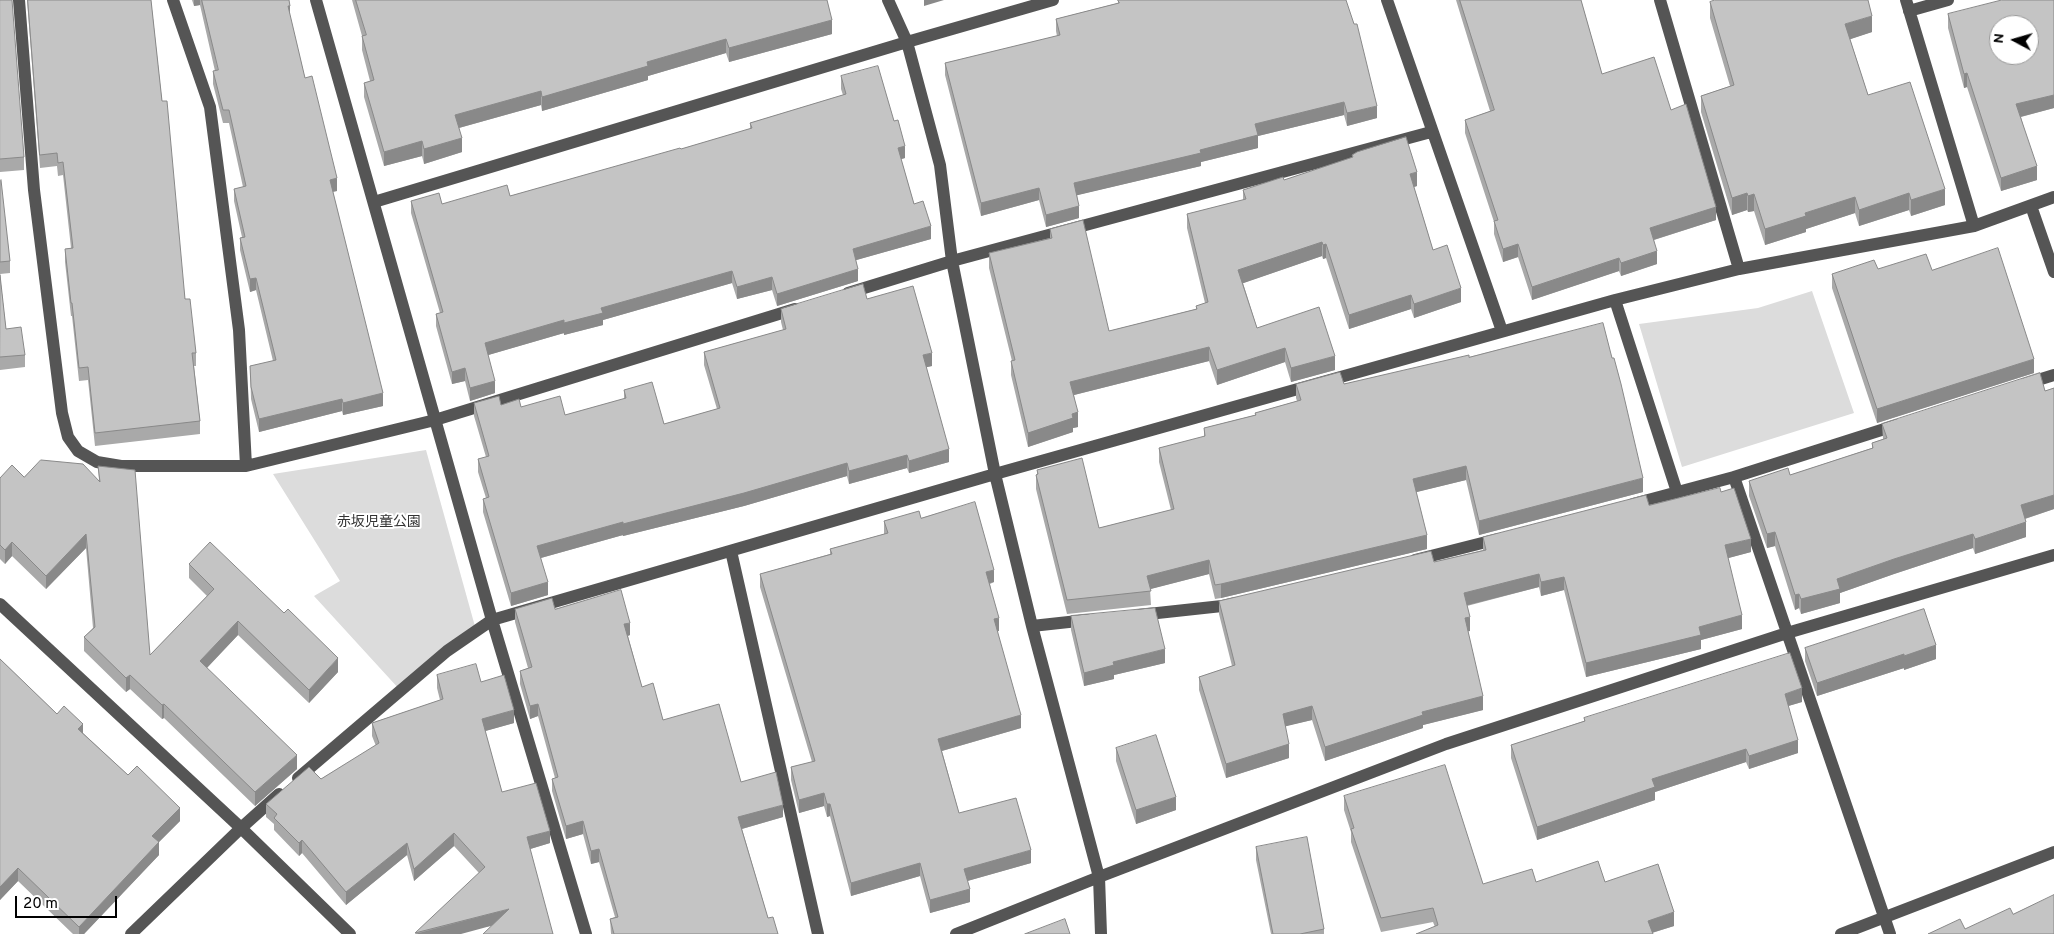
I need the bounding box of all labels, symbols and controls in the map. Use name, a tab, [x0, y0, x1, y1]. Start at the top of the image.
north arrow	[1989, 15, 2039, 65]
text: N	[1991, 33, 2009, 44]
park label: 赤坂児童公園	[337, 515, 421, 531]
scale bar	[18, 886, 120, 918]
text: 20 m	[23, 895, 58, 914]

